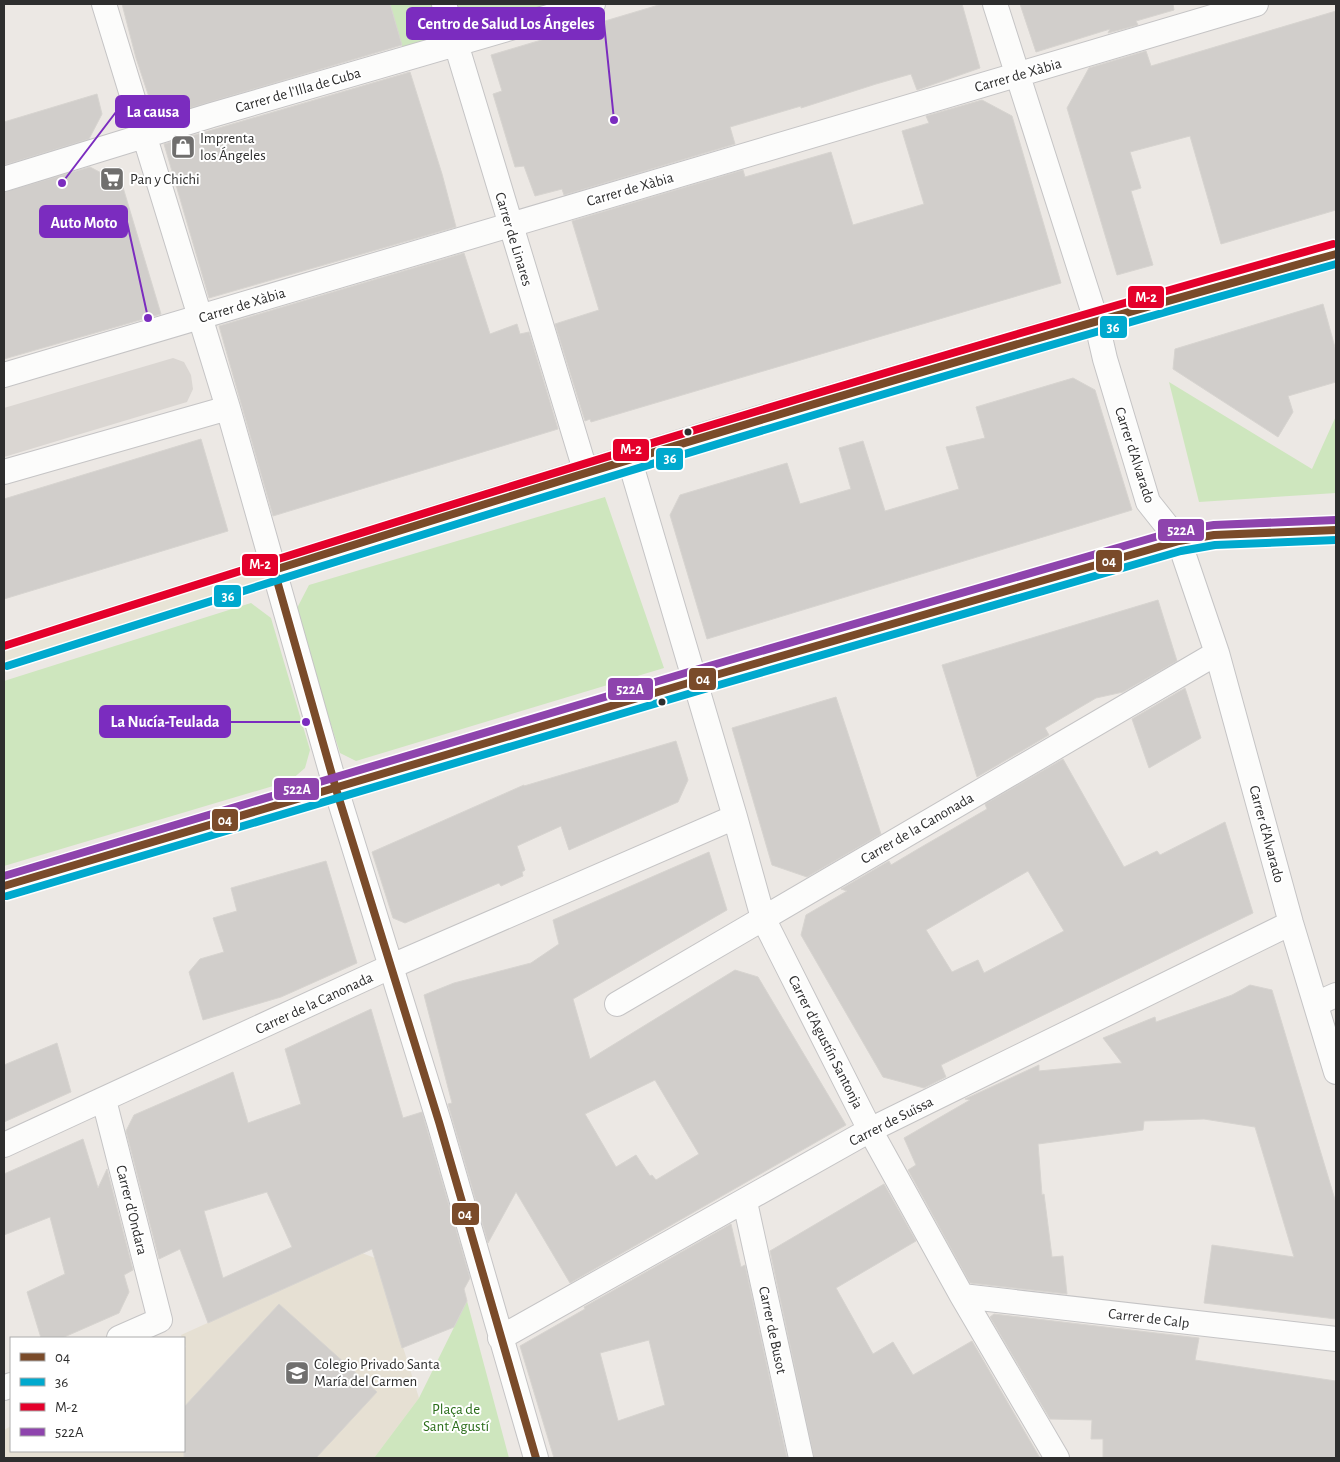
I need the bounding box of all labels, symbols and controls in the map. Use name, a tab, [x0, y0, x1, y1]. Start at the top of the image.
callout: Centro de Salud Los Ángeles	[407, 8, 604, 39]
text: Centro de Salud Los Ángeles	[417, 13, 595, 32]
street label: Carrer de Xàbia	[973, 56, 1063, 95]
street label: Carrer de l'Illa de Cuba	[234, 65, 363, 116]
callout: La causa	[116, 96, 189, 127]
text: La causa	[127, 104, 180, 120]
place label: Imprenta los Ángeles	[200, 131, 266, 163]
shop icon: Imprenta los Ángeles	[170, 134, 196, 160]
supermarket icon: Pan y Chichi	[99, 166, 125, 192]
street label: Carrer de Xàbia	[585, 170, 675, 209]
place label: Pan y Chichi	[130, 172, 200, 187]
street label: Carrer de Linares	[492, 190, 535, 288]
callout: Auto Moto	[40, 206, 127, 237]
text: Auto Moto	[51, 215, 118, 231]
street label: Carrer de Xàbia	[197, 285, 287, 326]
line badge: M-2	[1127, 285, 1165, 309]
text: M-2	[1135, 291, 1157, 305]
line badge: 36	[1099, 315, 1128, 339]
text: 36	[1107, 321, 1120, 335]
street label: Carrer d'Alvarado	[1112, 405, 1157, 505]
unlabelled marker	[683, 427, 693, 437]
line badge: M-2	[612, 438, 650, 462]
text: M-2	[620, 443, 642, 457]
line badge: 36	[655, 447, 684, 471]
text: 36	[664, 452, 677, 466]
line badge: 522A	[1157, 518, 1205, 542]
text: 522A	[1167, 524, 1195, 538]
line badge: 04	[1095, 549, 1123, 573]
line badge: M-2	[241, 553, 279, 577]
text: 04	[1102, 555, 1116, 569]
text: M-2	[249, 558, 271, 572]
line badge: 36	[213, 584, 242, 608]
text: 36	[222, 590, 235, 604]
line badge: 04	[688, 667, 717, 691]
text: 04	[696, 673, 710, 687]
line badge: 522A	[607, 677, 654, 701]
text: 522A	[616, 683, 644, 697]
unlabelled marker	[657, 697, 667, 707]
callout: La Nucía-Teulada	[100, 706, 230, 737]
text: La Nucía-Teulada	[110, 714, 220, 730]
line badge: 522A	[273, 777, 320, 801]
text: 522A	[283, 783, 311, 797]
street label: Carrer d'Alvarado	[1246, 784, 1287, 884]
street label: Carrer de la Canonada	[858, 790, 976, 867]
line badge: 04	[211, 808, 239, 832]
text: 04	[218, 814, 232, 828]
street label: Carrer de la Canonada	[253, 970, 375, 1037]
street label: Carrer d'Agustín Santonja	[785, 973, 866, 1111]
street label: Carrer de Suïssa	[847, 1094, 936, 1149]
street label: Carrer d'Ondara	[113, 1164, 150, 1257]
line badge: 04	[451, 1202, 480, 1226]
text: 04	[458, 1208, 472, 1222]
street label: Carrer de Busot	[756, 1285, 789, 1375]
street label: Carrer de Calp	[1107, 1306, 1190, 1331]
legend	[10, 1337, 185, 1452]
text: 04	[55, 1350, 70, 1365]
place label: Colegio Privado Santa María del Carmen	[314, 1357, 440, 1389]
school or university icon: Colegio Privado Santa María del Carmen	[284, 1360, 310, 1386]
text: 36	[55, 1375, 68, 1390]
text: M-2	[55, 1400, 78, 1415]
park label: Plaça de Sant Agustí	[423, 1402, 489, 1434]
text: 522A	[55, 1425, 84, 1440]

